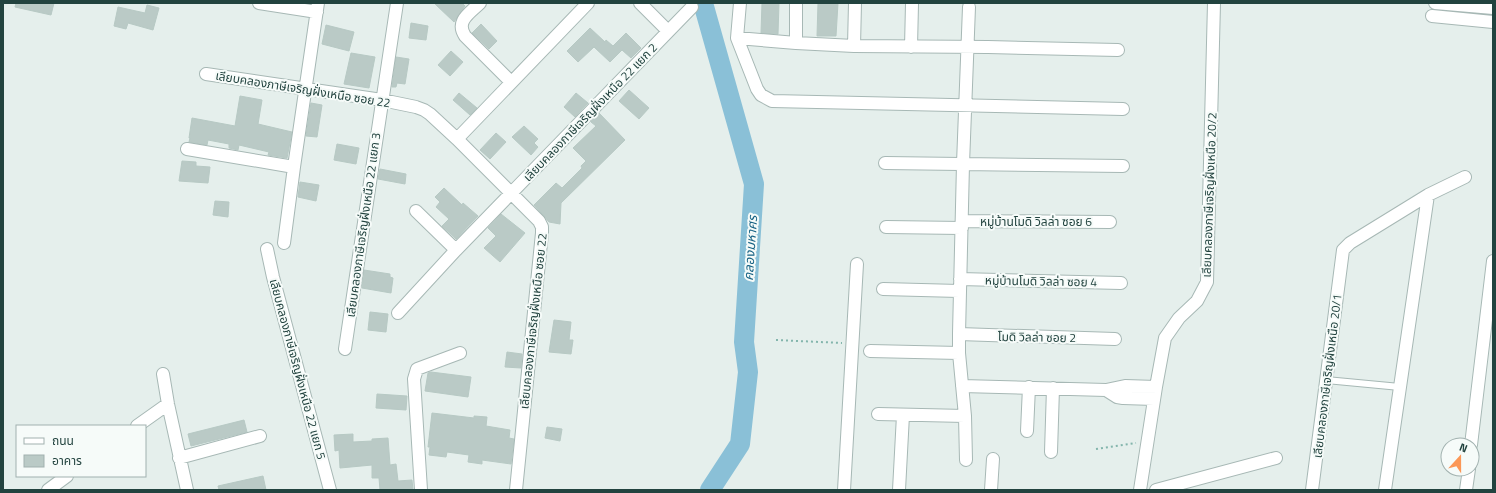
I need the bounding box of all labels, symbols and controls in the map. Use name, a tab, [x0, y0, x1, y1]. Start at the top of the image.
street label: เลียบคลองภาษีเจริญฝั่งเหนือ 22 แยก 2	[518, 38, 662, 186]
street label: เลียบคลองภาษีเจริญฝั่งเหนือ ซอย 22	[214, 66, 392, 112]
street label: เลียบคลองภาษีเจริญฝั่งเหนือ 20/2	[1197, 112, 1221, 278]
street label: เลียบคลองภาษีเจริญฝั่งเหนือ 22 แยก 3	[341, 131, 385, 319]
street label: หมู่บ้านโมดิ วิลล่า ซอย 6	[980, 212, 1092, 231]
water label: คลองมหาศร	[738, 213, 762, 281]
street label: เลียบคลองภาษีเจริญฝั่งเหนือ ซอย 22	[514, 232, 552, 410]
street label: หมู่บ้านโมดิ วิลล่า ซอย 4	[985, 271, 1098, 291]
street label: เลียบคลองภาษีเจริญฝั่งเหนือ 22 แยก 5	[265, 277, 331, 462]
street label: เลียบคลองภาษีเจริญฝั่งเหนือ 20/1	[1308, 293, 1346, 459]
street label: โมดิ วิลล่า ซอย 2	[998, 327, 1076, 347]
legend	[16, 425, 146, 477]
text: ถนน	[52, 431, 74, 450]
north arrow	[1440, 437, 1480, 477]
text: N	[1457, 439, 1470, 456]
text: อาคาร	[52, 451, 82, 470]

